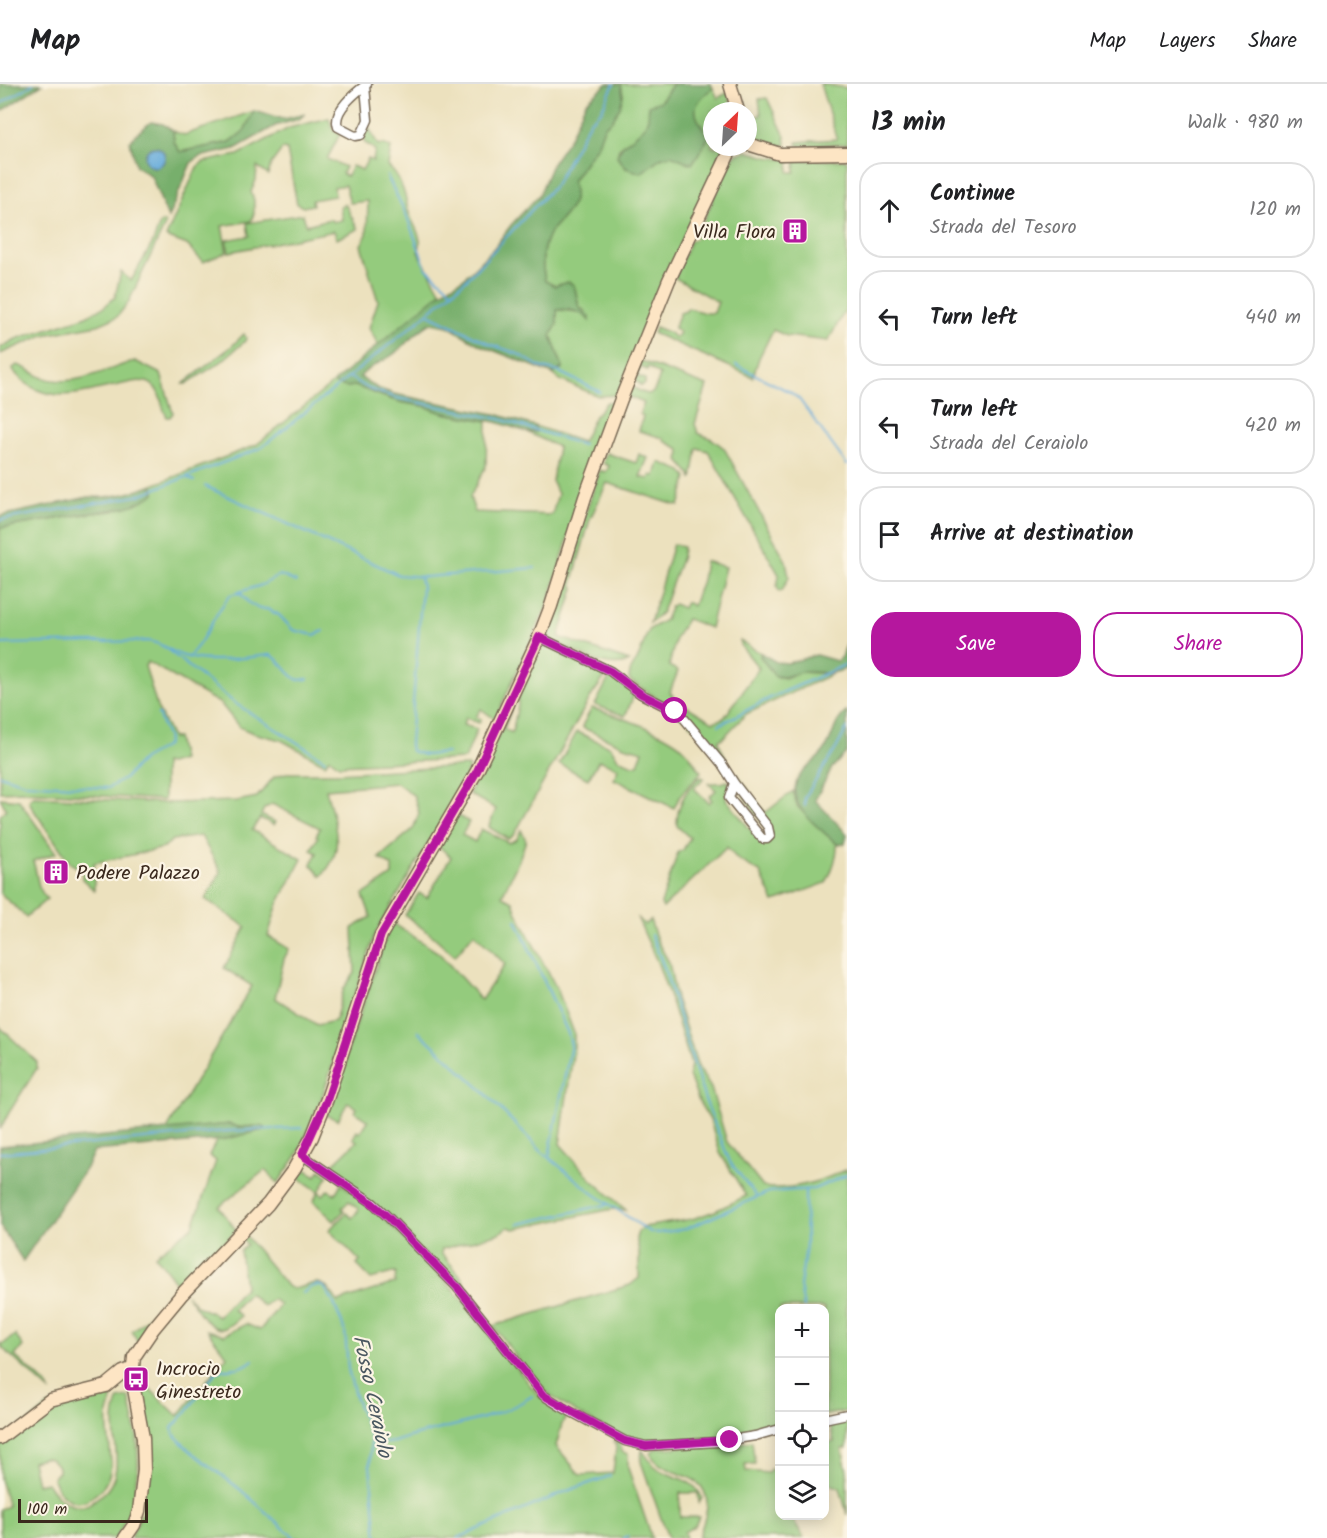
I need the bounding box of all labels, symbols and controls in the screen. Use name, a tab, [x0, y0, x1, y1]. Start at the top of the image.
text: Map	[30, 19, 81, 64]
text: Map	[1089, 25, 1126, 58]
text: Layers	[1159, 25, 1215, 58]
text: Share	[1248, 25, 1297, 58]
north arrow	[703, 102, 757, 156]
text: 13 min	[871, 102, 946, 144]
text: Walk · 980 m	[1187, 107, 1303, 139]
text: Continue	[930, 177, 1015, 212]
icon: ahead	[873, 194, 906, 227]
text: 120 m	[1249, 194, 1301, 226]
text: Strada del Tesoro	[930, 212, 1077, 244]
building icon: Villa Flora	[780, 216, 810, 246]
place label: Villa Flora	[693, 217, 776, 249]
text: Turn left	[930, 301, 1017, 336]
icon: left	[873, 302, 906, 335]
text: 440 m	[1245, 302, 1301, 334]
text: Turn left	[930, 393, 1017, 428]
icon: left	[873, 410, 906, 443]
text: 420 m	[1244, 410, 1301, 442]
text: Strada del Ceraiolo	[930, 428, 1088, 460]
text: Arrive at destination	[930, 517, 1133, 552]
icon: arrive	[873, 518, 906, 551]
button: Save	[871, 612, 1081, 677]
button: Share	[1093, 612, 1303, 677]
route start	[661, 697, 687, 723]
building icon: Podere Palazzo	[41, 857, 71, 887]
place label: Podere Palazzo	[76, 858, 200, 890]
map controls	[775, 1304, 829, 1520]
button: +	[775, 1304, 829, 1358]
water label: Fosso Ceraiolo	[342, 1332, 401, 1462]
place label: Incrocio Ginestreto	[156, 1354, 241, 1409]
button: −	[775, 1358, 829, 1412]
bus stop icon: Incrocio Ginestreto	[121, 1364, 151, 1394]
button: locate	[775, 1412, 829, 1466]
route end	[716, 1426, 742, 1452]
button: layers	[775, 1466, 829, 1520]
scale bar	[18, 1496, 148, 1524]
text: 100 m	[27, 1497, 67, 1522]

